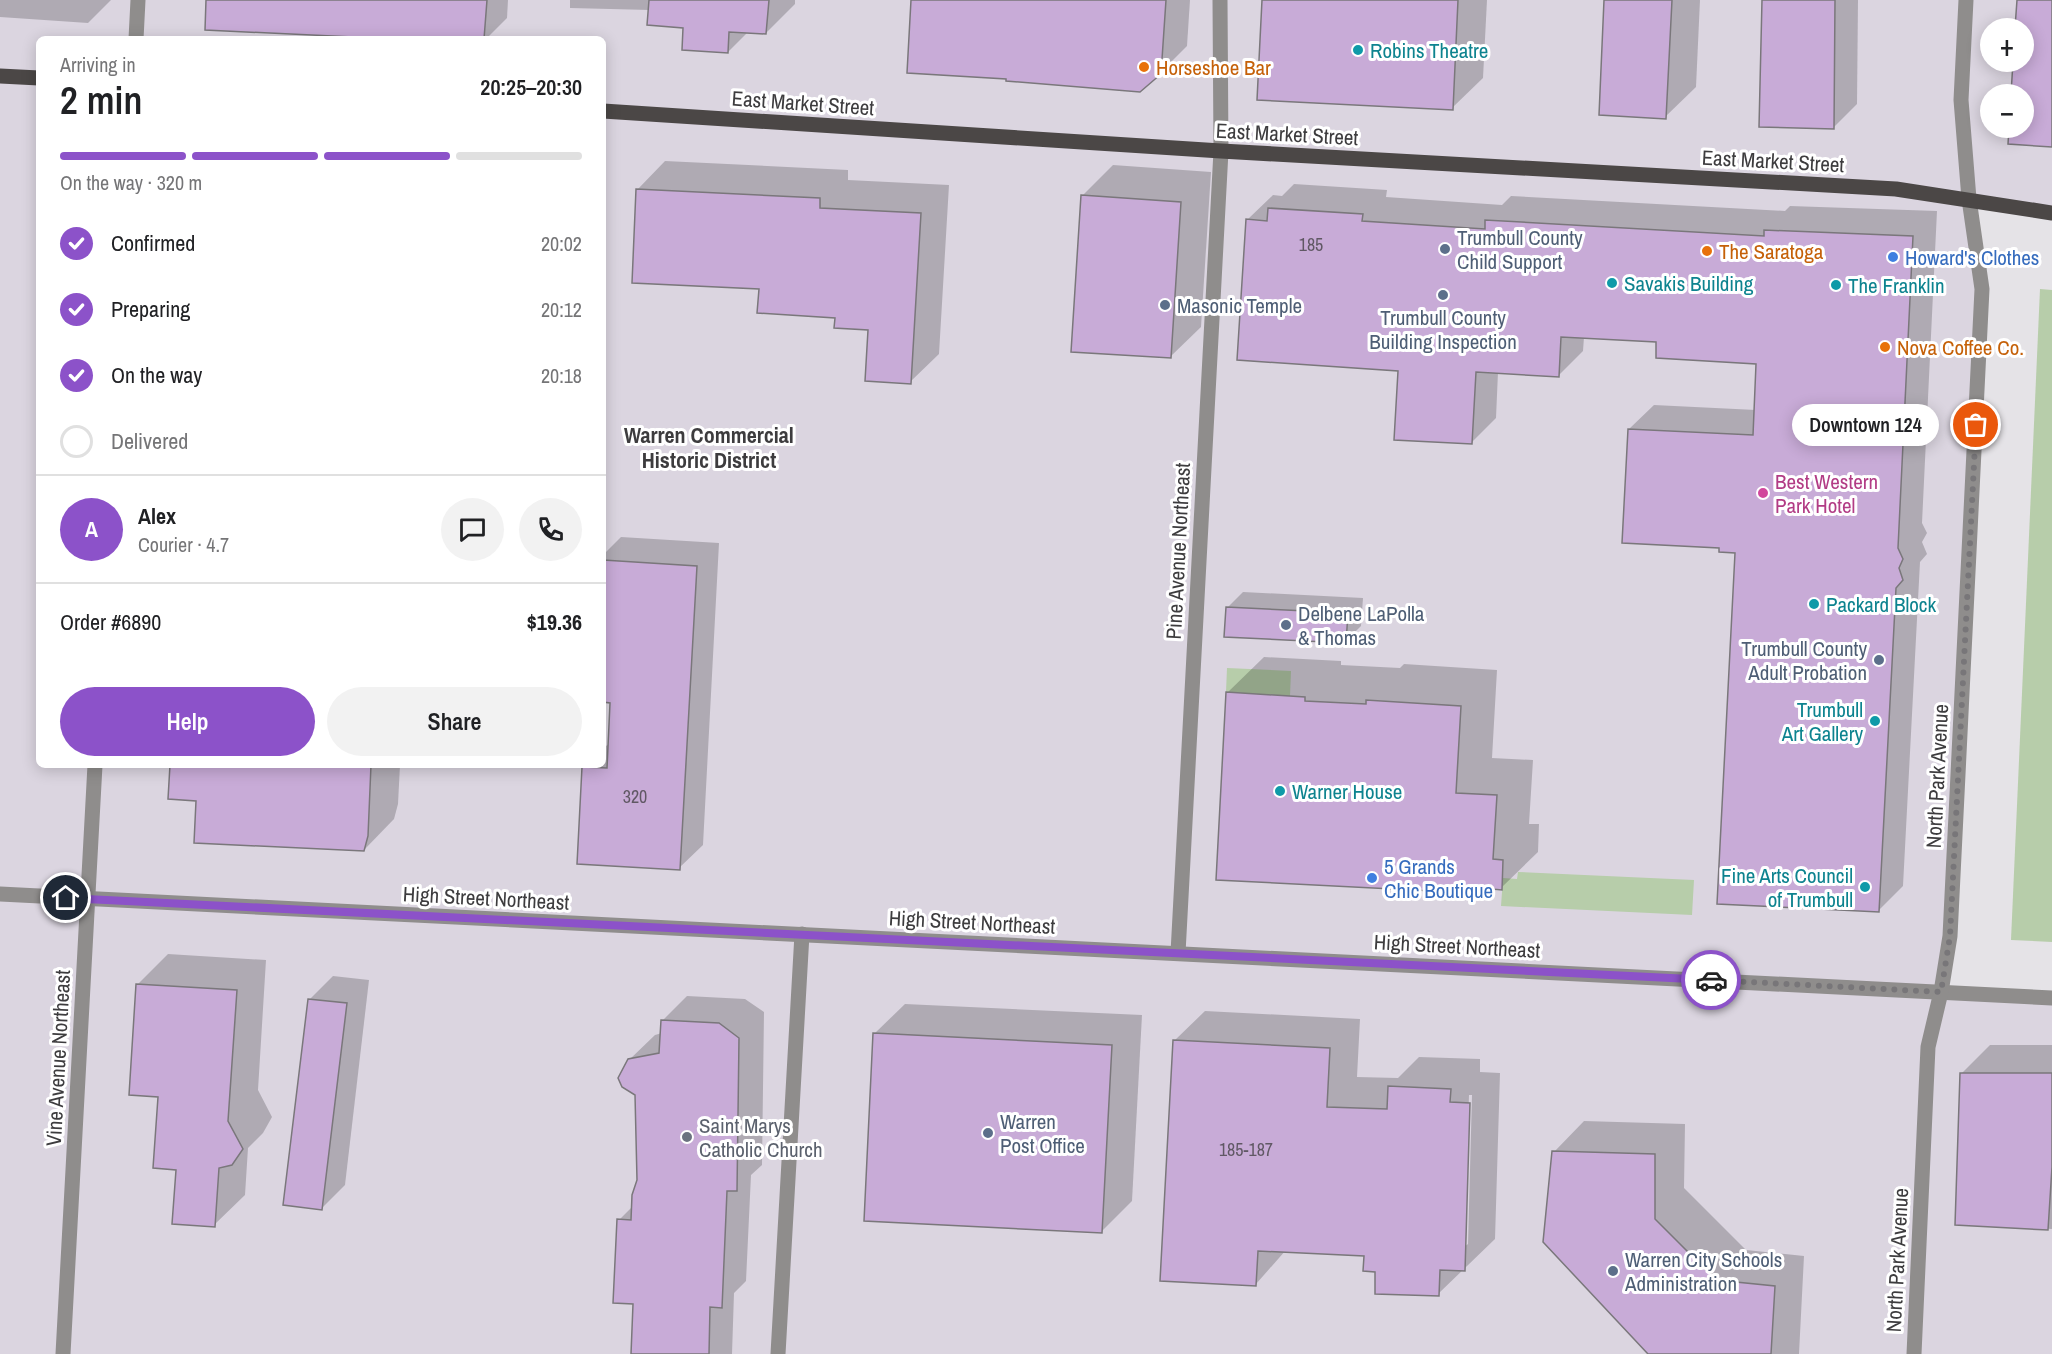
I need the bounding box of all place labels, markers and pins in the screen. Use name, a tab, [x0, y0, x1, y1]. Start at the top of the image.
place label: Robins Theatre	[1370, 36, 1488, 65]
marker: Robins Theatre	[1351, 43, 1365, 57]
place label: Horseshoe Bar	[1156, 53, 1271, 82]
marker: Horseshoe Bar	[1137, 60, 1151, 74]
place label: Trumbull County Child Support	[1457, 223, 1583, 276]
place label: The Saratoga	[1719, 237, 1824, 266]
marker: Trumbull County Child Support	[1438, 242, 1452, 256]
place label: Howard's Clothes	[1905, 243, 2039, 272]
marker: The Saratoga	[1700, 244, 1714, 258]
marker: Howard's Clothes	[1886, 250, 1900, 264]
place label: Savakis Building	[1624, 269, 1754, 298]
place label: The Franklin	[1848, 271, 1945, 300]
marker: Savakis Building	[1605, 276, 1619, 290]
marker: The Franklin	[1829, 278, 1843, 292]
marker: Trumbull County Building Inspection	[1436, 288, 1450, 302]
place label: Masonic Temple	[1177, 291, 1302, 320]
marker: Masonic Temple	[1158, 298, 1172, 312]
place label: Trumbull County Building Inspection	[1369, 303, 1517, 356]
place label: Nova Coffee Co.	[1897, 333, 2024, 362]
marker: Nova Coffee Co.	[1878, 340, 1892, 354]
pin	[1950, 399, 2001, 450]
callout: Downtown 124	[1793, 404, 1940, 446]
place label: Best Western Park Hotel	[1775, 467, 1878, 520]
marker: Best Western Park Hotel	[1756, 486, 1770, 500]
place label: Packard Block	[1826, 590, 1936, 619]
marker: Packard Block	[1807, 597, 1821, 611]
place label: Delbene LaPolla & Thomas	[1298, 599, 1425, 652]
marker: Delbene LaPolla & Thomas	[1279, 618, 1293, 632]
place label: Trumbull County Adult Probation	[1741, 634, 1867, 687]
marker: Trumbull County Adult Probation	[1872, 653, 1886, 667]
place label: Trumbull Art Gallery	[1781, 695, 1863, 748]
marker: Trumbull Art Gallery	[1868, 714, 1882, 728]
place label: Warner House	[1292, 777, 1402, 806]
marker: Warner House	[1273, 784, 1287, 798]
place label: 5 Grands Chic Boutique	[1384, 852, 1493, 905]
place label: Fine Arts Council of Trumbull	[1721, 861, 1853, 914]
marker: 5 Grands Chic Boutique	[1365, 871, 1379, 885]
pin	[40, 872, 91, 923]
marker: Fine Arts Council of Trumbull	[1858, 880, 1872, 894]
place label: Warren Post Office	[1000, 1107, 1085, 1160]
place label: Saint Marys Catholic Church	[699, 1111, 822, 1164]
marker: Warren Post Office	[981, 1126, 995, 1140]
marker: Saint Marys Catholic Church	[680, 1130, 694, 1144]
place label: Warren City Schools Administration	[1624, 1245, 1782, 1298]
marker: Warren City Schools Administration	[1606, 1264, 1620, 1278]

